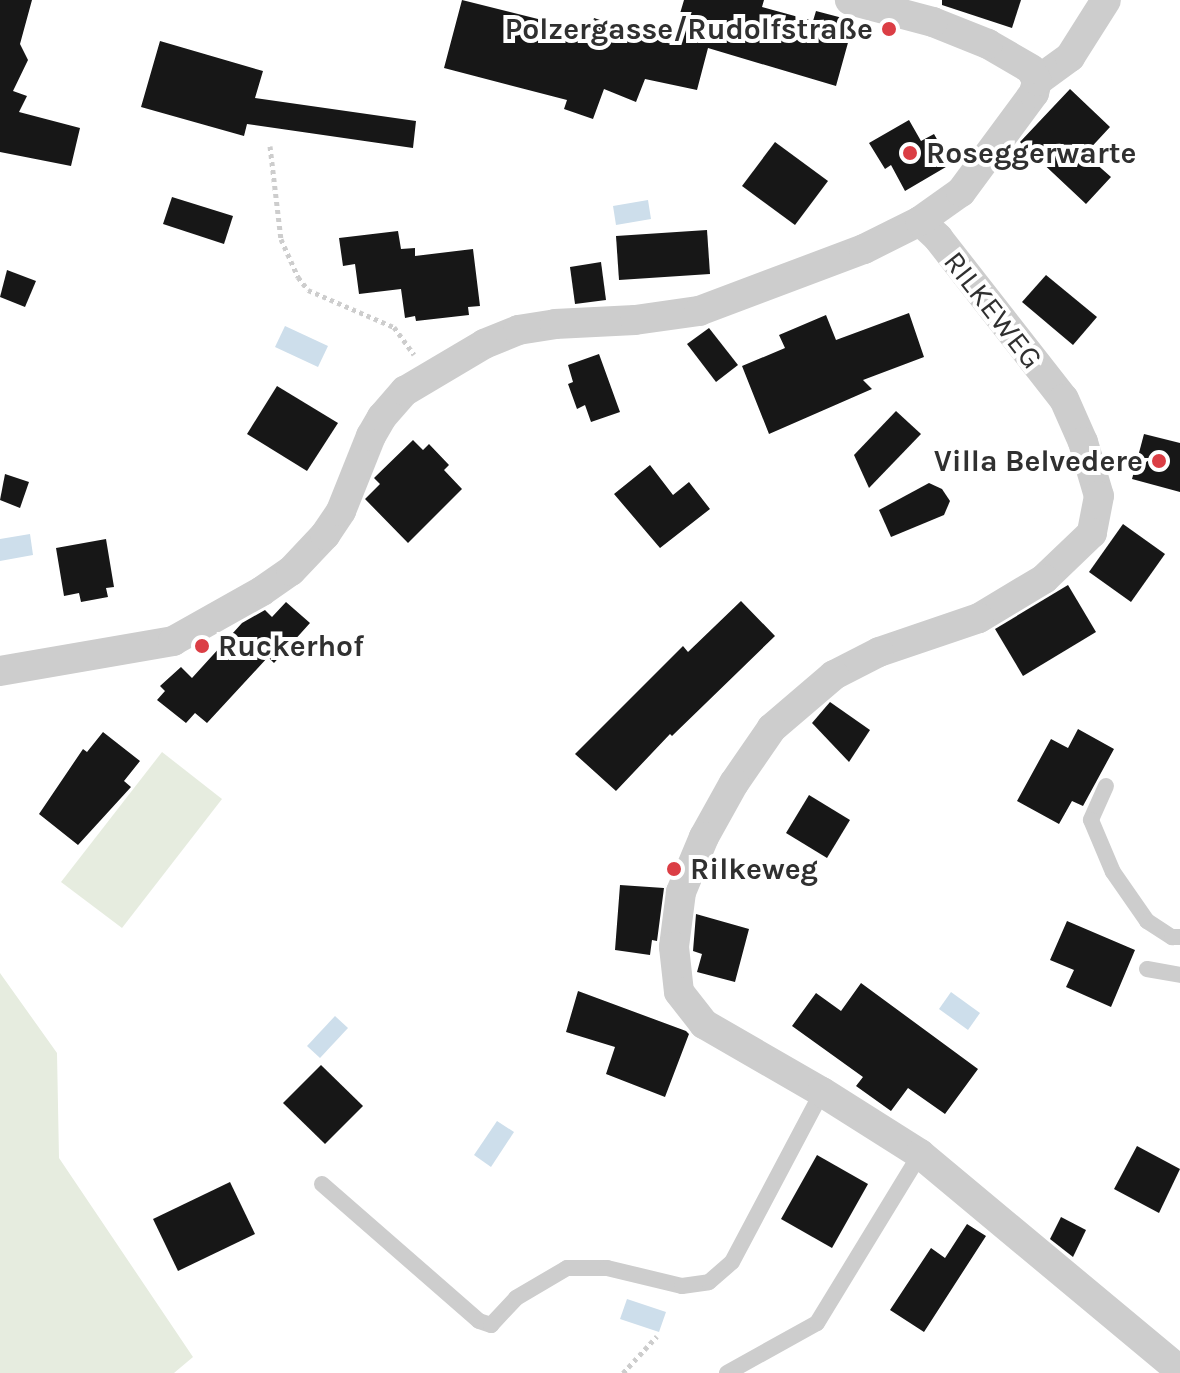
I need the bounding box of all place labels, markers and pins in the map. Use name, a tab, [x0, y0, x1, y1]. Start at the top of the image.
place label: Polzergasse/Rudolfstraße	[505, 11, 873, 47]
marker: Polzergasse/Rudolfstraße	[880, 20, 898, 38]
place label: Roseggerwarte	[926, 135, 1136, 171]
marker: Roseggerwarte	[901, 144, 919, 162]
place label: Villa Belvedere	[934, 443, 1143, 479]
marker: Villa Belvedere	[1150, 452, 1168, 470]
place label: Ruckerhof	[218, 628, 364, 664]
marker: Ruckerhof	[193, 637, 211, 655]
place label: Rilkeweg	[690, 851, 818, 887]
marker: Rilkeweg	[665, 860, 683, 878]

